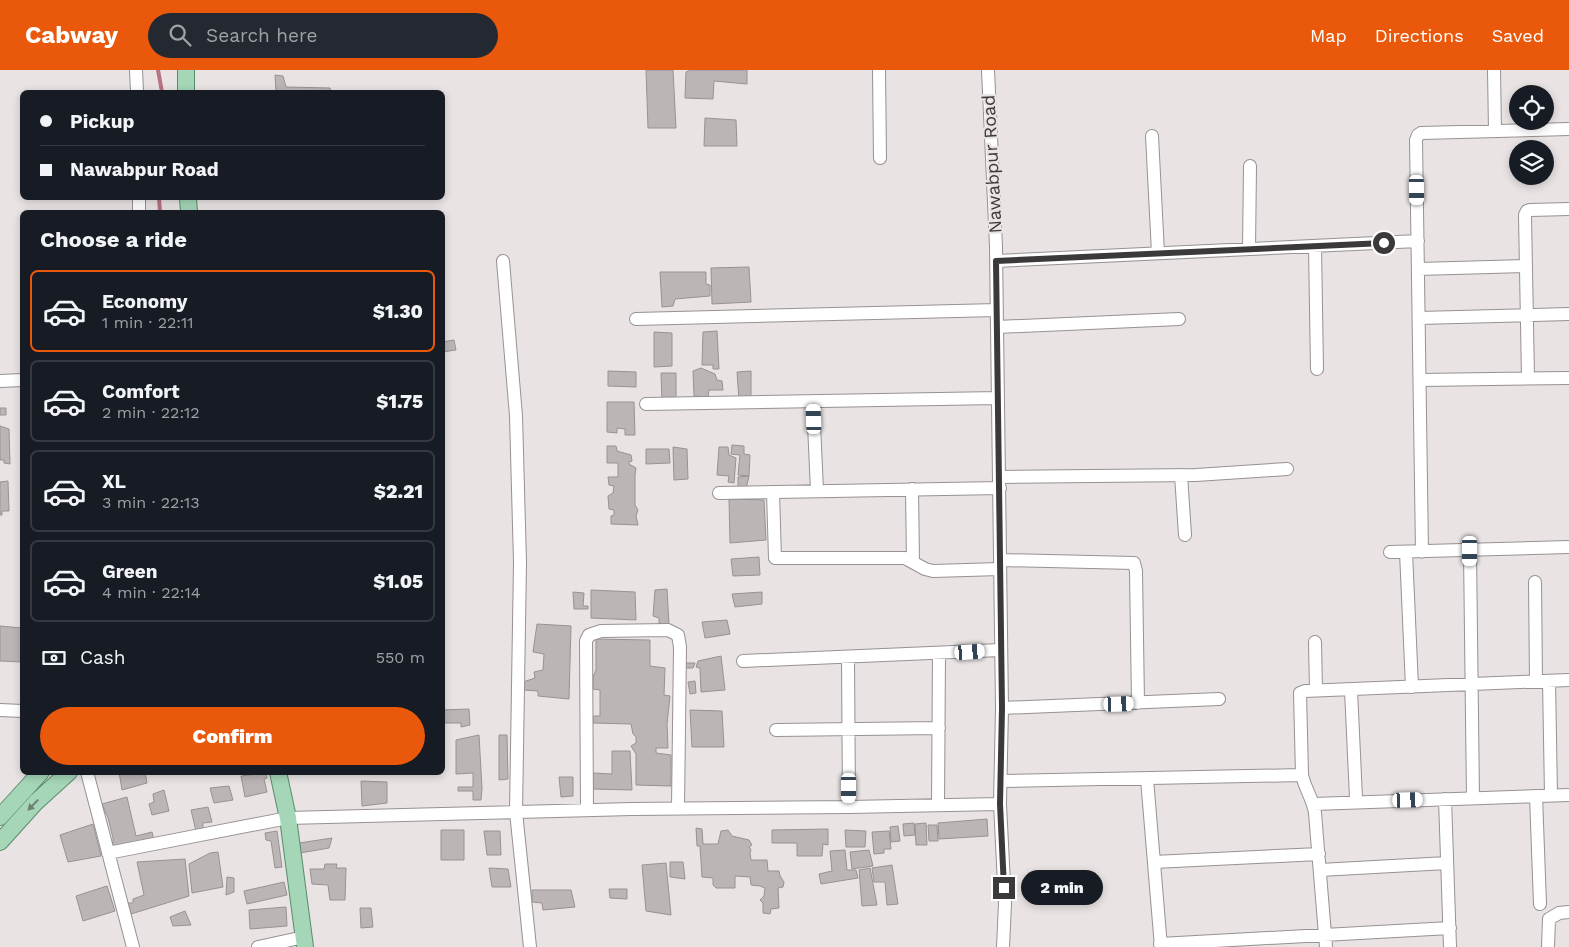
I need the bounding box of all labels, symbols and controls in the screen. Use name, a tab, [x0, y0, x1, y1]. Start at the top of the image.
search box	[148, 13, 498, 58]
text: Cabway	[25, 21, 118, 49]
icon: search	[166, 21, 194, 49]
text: Search here	[206, 24, 317, 47]
text: Map	[1310, 25, 1347, 46]
text: Directions	[1375, 25, 1464, 46]
text: Saved	[1492, 25, 1544, 46]
map controls	[1509, 85, 1554, 185]
button: locate	[1509, 85, 1554, 130]
street label: Nawabpur Road	[977, 94, 1006, 234]
text: Pickup	[70, 110, 134, 133]
button: layers	[1509, 140, 1554, 185]
text: Nawabpur Road	[70, 158, 219, 181]
car	[1409, 175, 1424, 205]
text: Choose a ride	[40, 227, 187, 252]
route start	[1373, 232, 1395, 254]
icon: car	[42, 289, 87, 334]
text: Economy	[102, 290, 187, 313]
text: $1.30	[373, 300, 423, 323]
text: 1 min · 22:11	[102, 313, 194, 332]
icon: car	[42, 379, 87, 424]
text: Comfort	[102, 380, 180, 403]
text: $1.75	[376, 390, 423, 413]
text: 2 min · 22:12	[102, 403, 200, 422]
car	[805, 404, 822, 434]
icon: car	[42, 469, 87, 514]
text: XL	[102, 470, 126, 493]
text: $2.21	[374, 480, 423, 503]
text: 3 min · 22:13	[102, 493, 200, 512]
car	[1462, 536, 1477, 566]
icon: car	[42, 559, 87, 604]
text: Green	[102, 560, 158, 583]
text: $1.05	[373, 570, 423, 593]
text: 4 min · 22:14	[102, 583, 201, 602]
car	[954, 643, 985, 661]
icon: cash	[40, 644, 68, 672]
text: Cash	[80, 646, 126, 669]
text: 550 m	[376, 648, 425, 667]
car	[1103, 696, 1134, 712]
button: Confirm	[40, 707, 425, 765]
car	[841, 773, 856, 803]
car	[1392, 792, 1423, 808]
one-way arrow	[27, 799, 39, 811]
callout: 2 min	[1022, 870, 1104, 906]
route end	[993, 877, 1015, 899]
text: 2 min	[1040, 878, 1084, 897]

